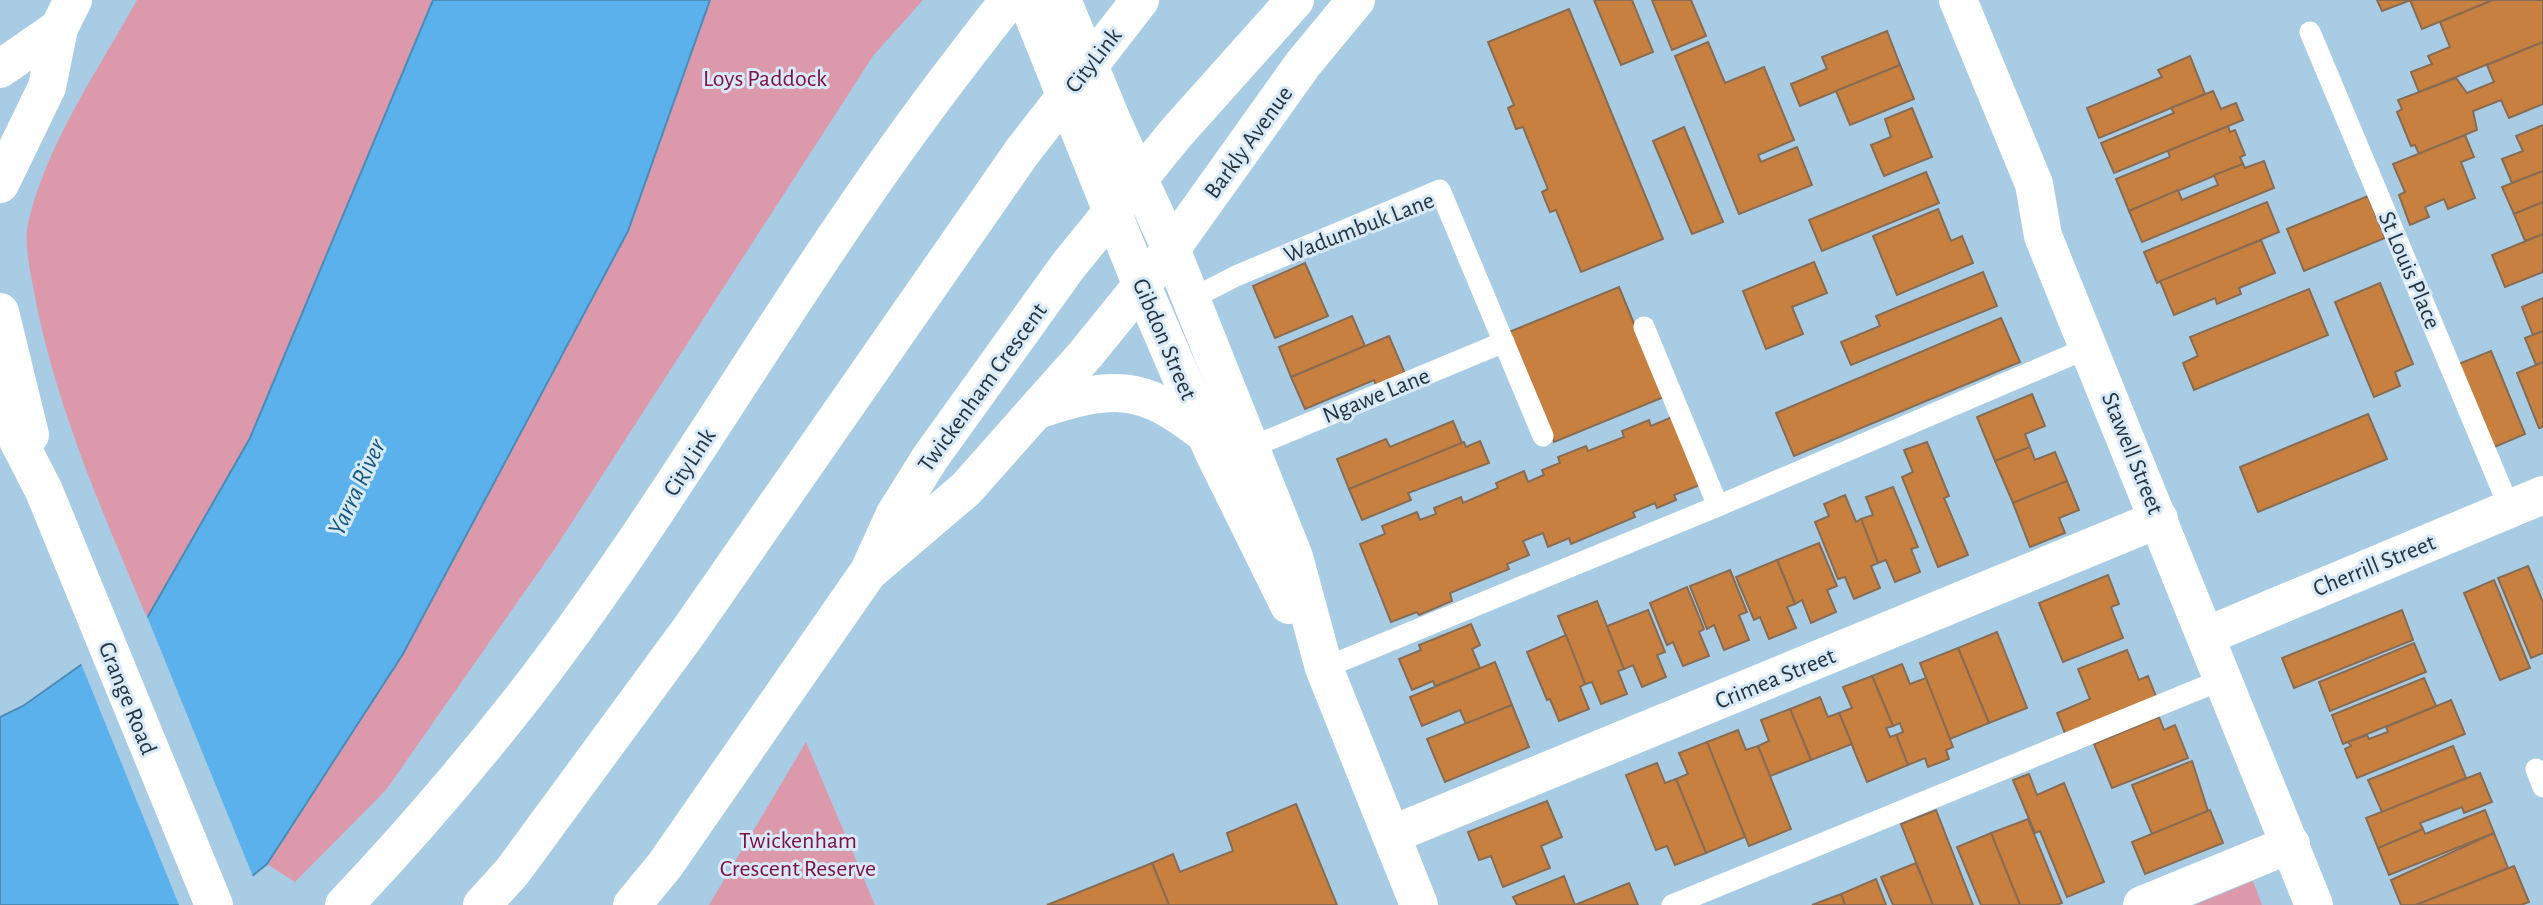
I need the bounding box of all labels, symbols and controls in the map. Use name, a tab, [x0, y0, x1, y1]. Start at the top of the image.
street label: CityLink	[1061, 24, 1126, 98]
park label: Loys Paddock	[703, 67, 827, 91]
street label: Barkly Avenue	[1200, 82, 1297, 203]
street label: Wadumbuk Lane	[1281, 188, 1438, 268]
street label: St Louis Place	[2374, 208, 2445, 333]
street label: Gibdon Street	[1128, 275, 1201, 404]
street label: Twickenham Crescent	[914, 299, 1052, 476]
street label: Ngawe Lane	[1319, 364, 1433, 428]
street label: Stawell Street	[2097, 389, 2167, 518]
street label: CityLink	[659, 424, 720, 501]
water label: Yarra River	[323, 434, 391, 540]
street label: Cherrill Street	[2310, 530, 2439, 601]
street label: Grange Road	[94, 639, 161, 758]
street label: Crimea Street	[1712, 644, 1839, 714]
park label: Twickenham Crescent Reserve	[720, 829, 876, 881]

